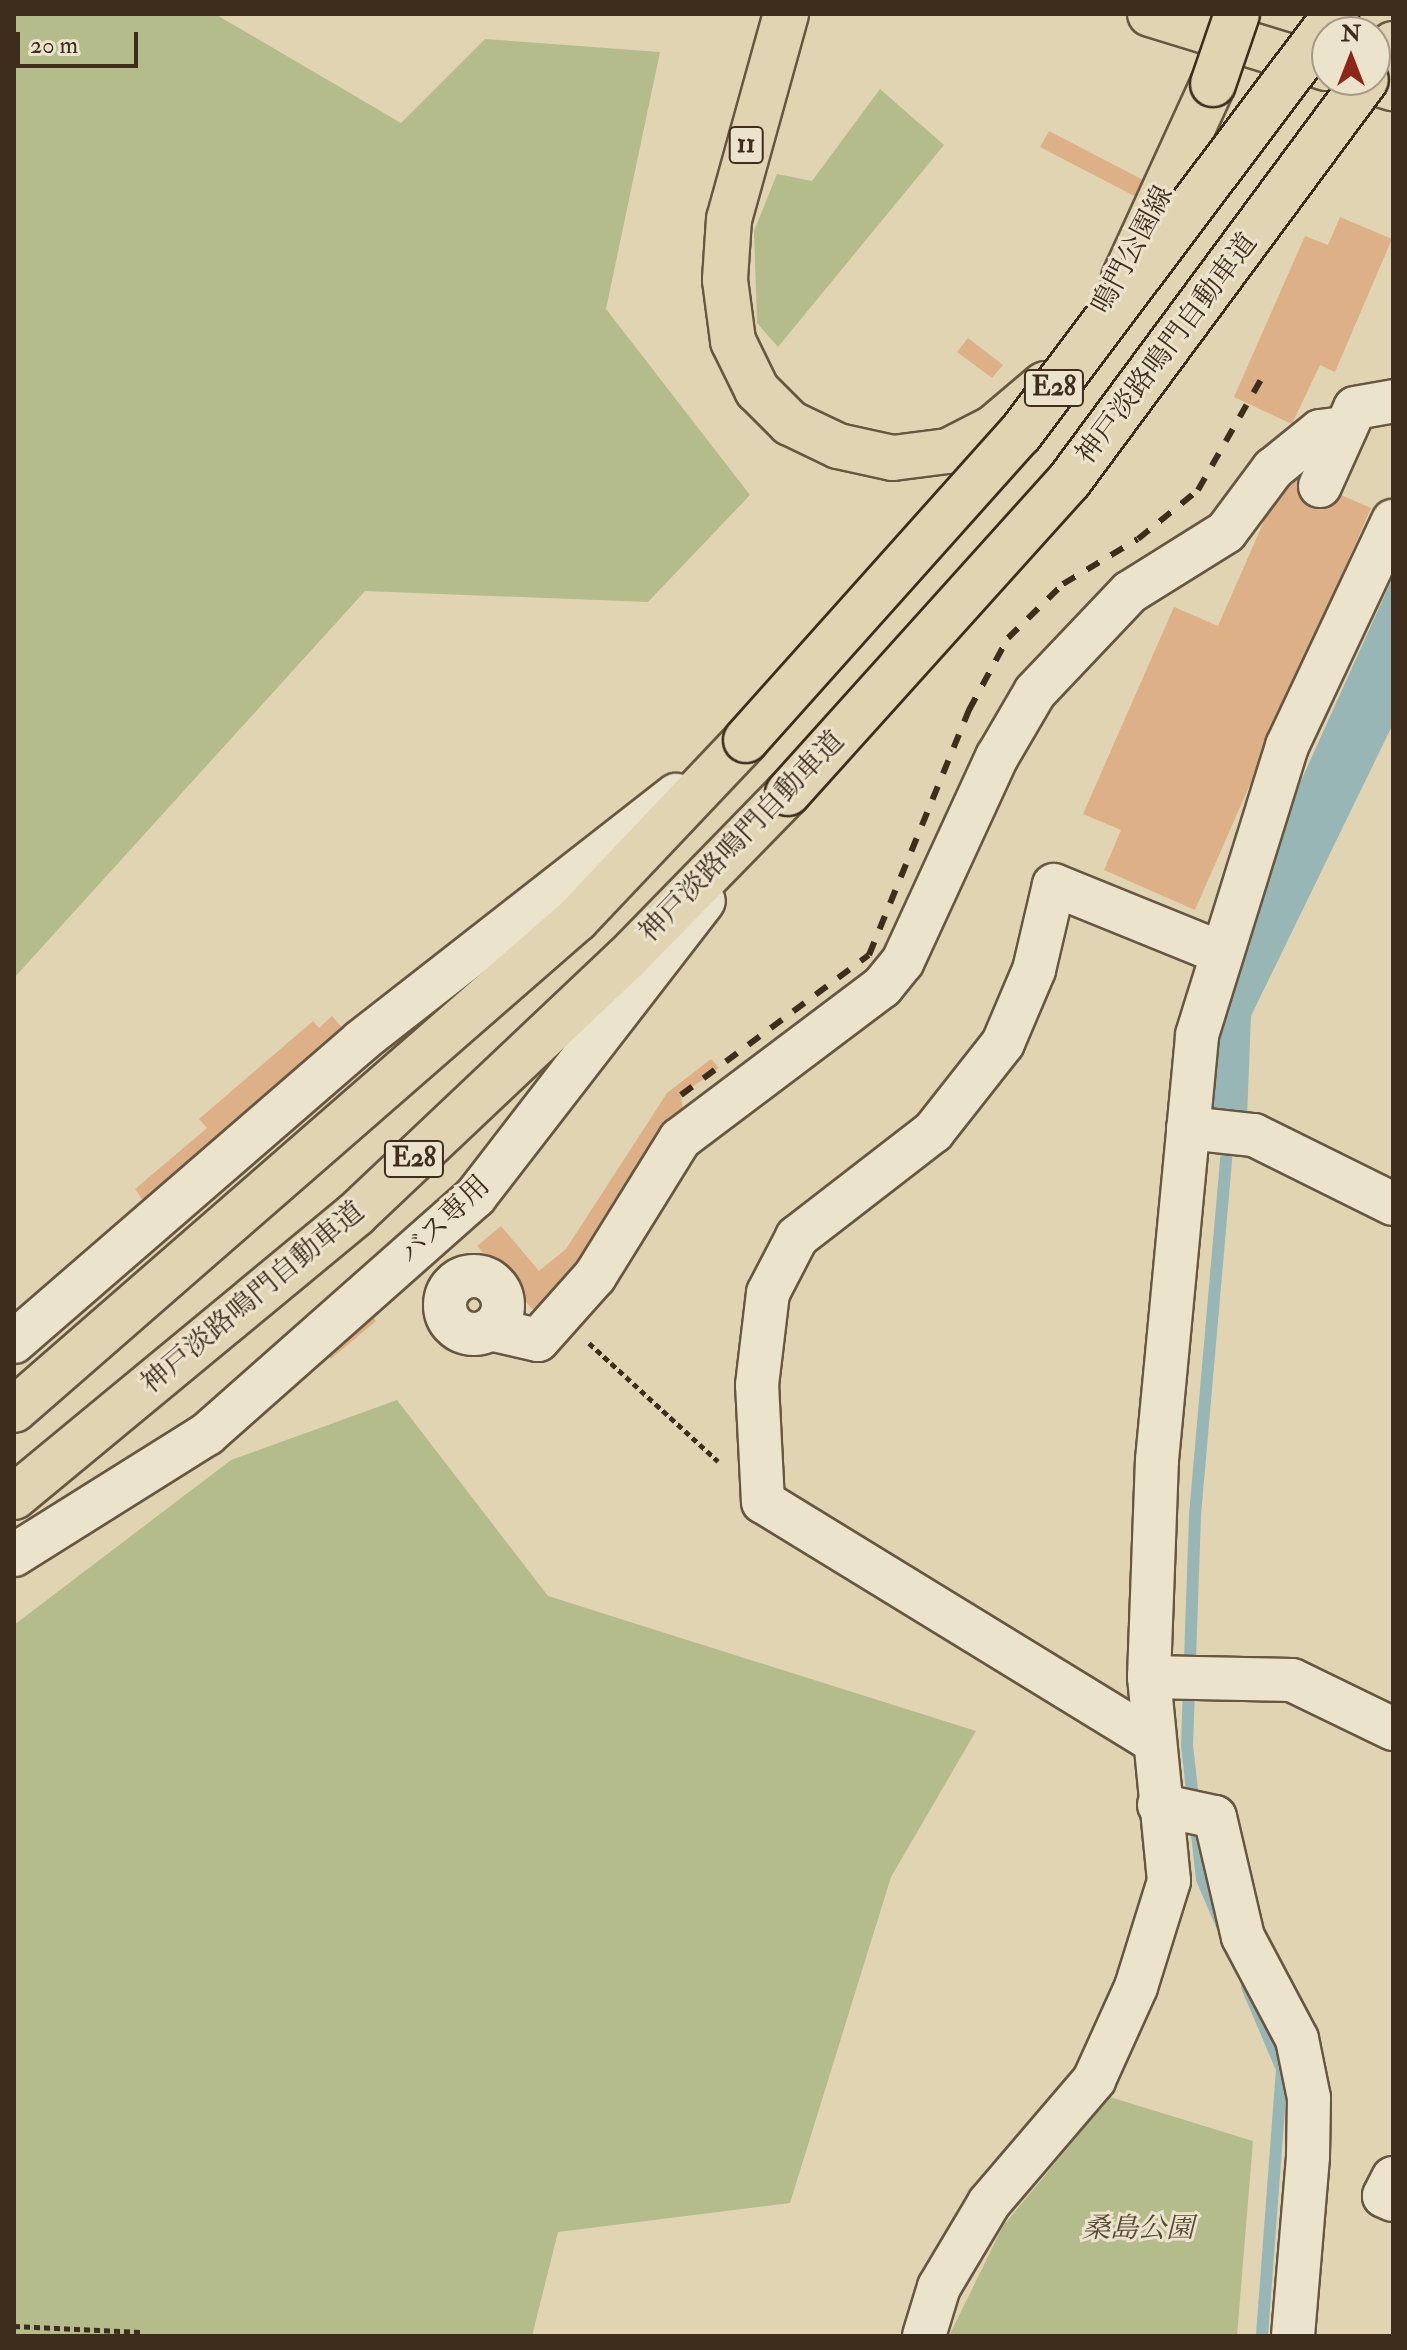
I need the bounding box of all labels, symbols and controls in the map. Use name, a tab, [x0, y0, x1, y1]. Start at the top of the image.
scale bar	[20, 16, 142, 66]
north arrow	[1311, 16, 1391, 96]
text: N	[1341, 20, 1361, 48]
text: 20 m	[30, 30, 78, 61]
road number: 11	[728, 123, 764, 167]
street label: 鳴門公園線	[1085, 180, 1181, 320]
street label: 神戸淡路鳴門自動車道	[1069, 227, 1265, 471]
road number: E28	[1022, 366, 1086, 410]
street label: 神戸淡路鳴門自動車道	[633, 725, 851, 949]
road number: E28	[382, 1137, 446, 1181]
street label: バス専用	[393, 1169, 497, 1271]
street label: 神戸淡路鳴門自動車道	[135, 1195, 371, 1401]
park label: 桑島公園	[1082, 2212, 1194, 2246]

